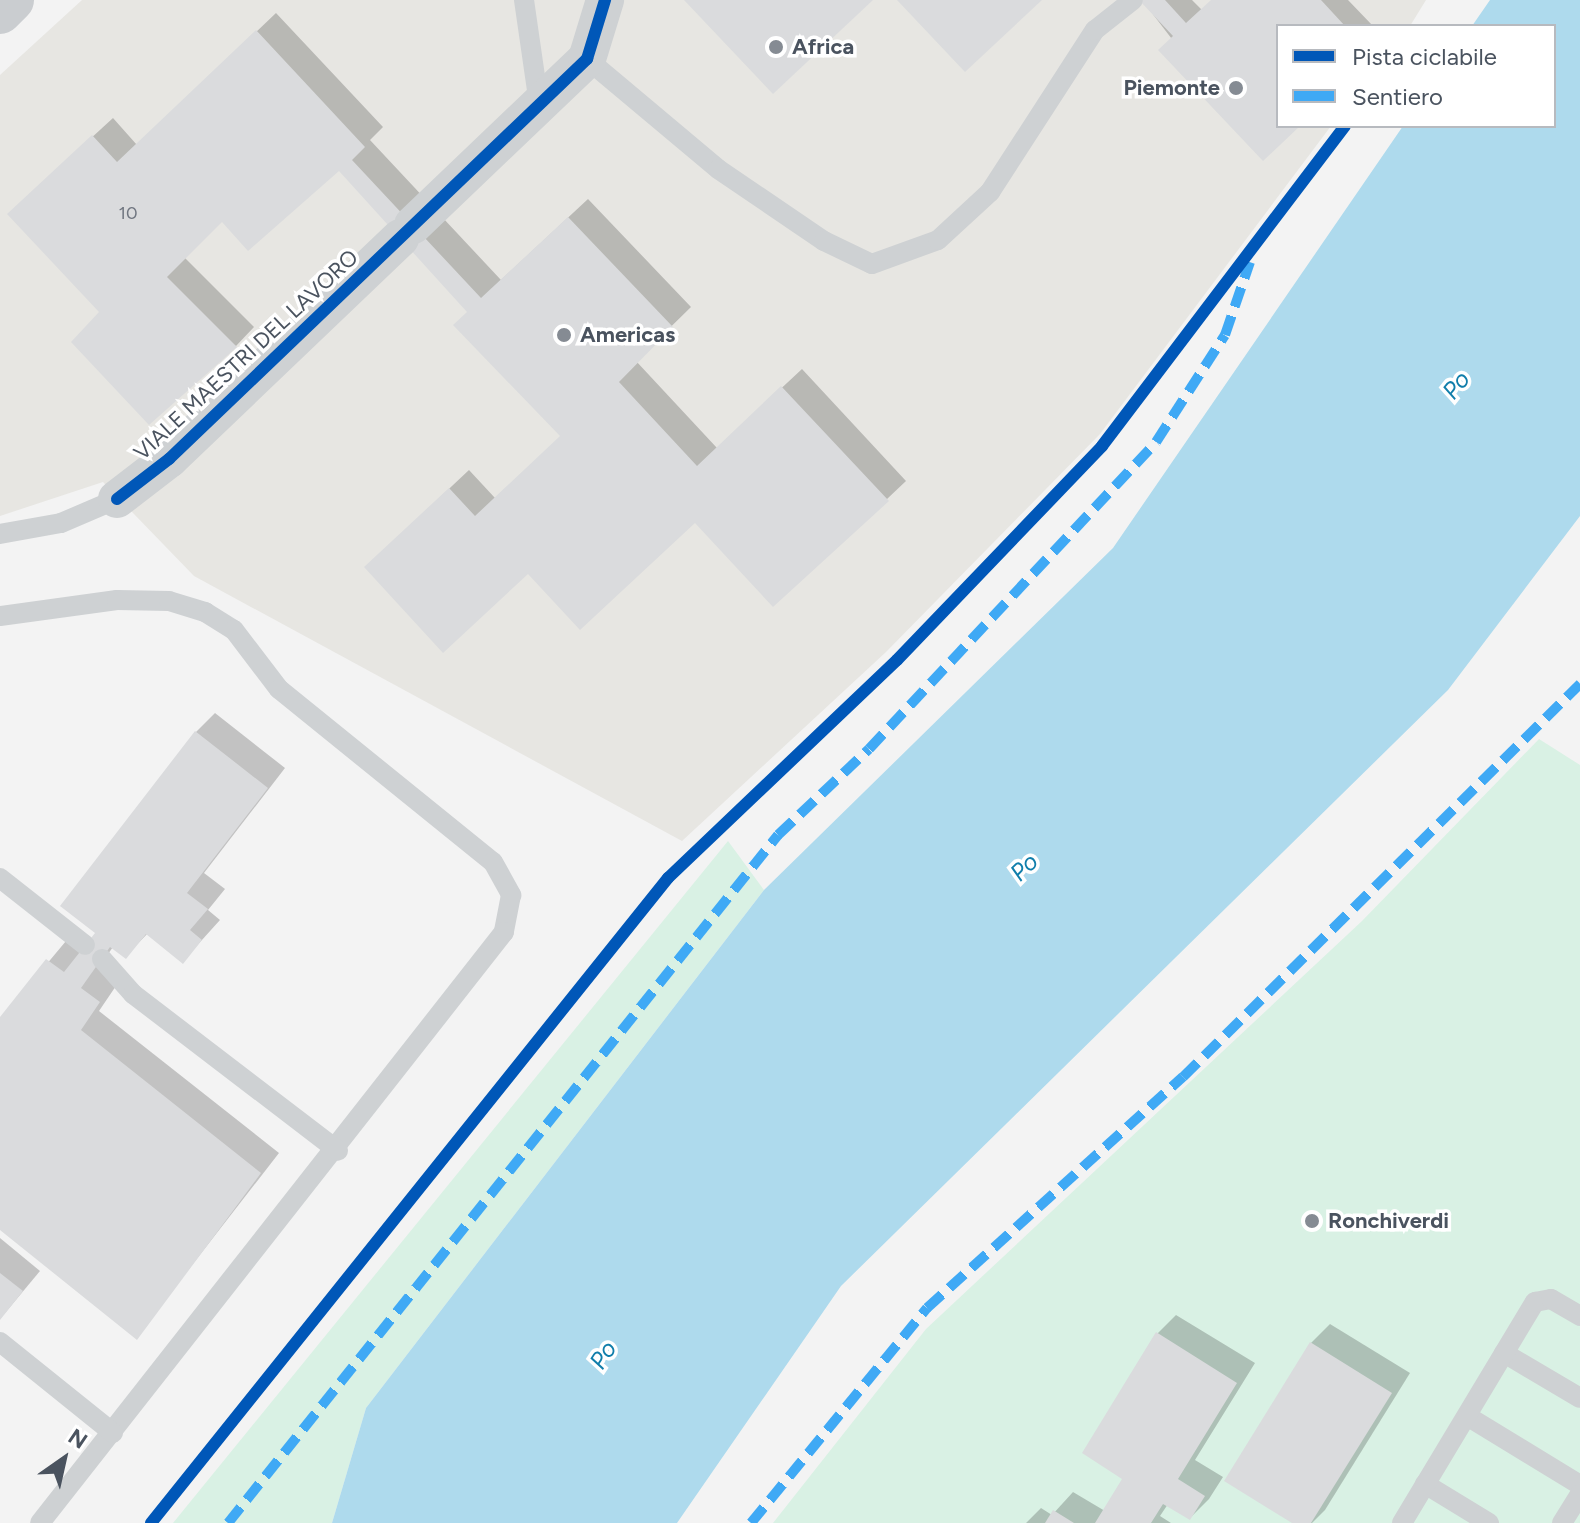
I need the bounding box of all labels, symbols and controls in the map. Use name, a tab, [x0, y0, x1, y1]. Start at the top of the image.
legend	[1276, 24, 1556, 128]
place label: Africa	[792, 34, 854, 60]
marker: Africa	[767, 38, 785, 56]
text: Pista ciclabile	[1352, 42, 1497, 71]
place label: Piemonte	[1123, 75, 1220, 101]
marker: Piemonte	[1227, 79, 1245, 97]
text: Sentiero	[1352, 82, 1443, 111]
house number: 10	[119, 202, 137, 224]
street label: VIALE MAESTRI DEL LAVORO	[128, 244, 364, 466]
place label: Americas	[580, 322, 675, 348]
marker: Americas	[555, 326, 573, 344]
water label: Po	[1436, 365, 1476, 405]
water label: Po	[1004, 847, 1044, 887]
place label: Ronchiverdi	[1328, 1208, 1449, 1234]
marker: Ronchiverdi	[1303, 1212, 1321, 1230]
water label: Po	[583, 1336, 623, 1374]
north arrow	[24, 1419, 104, 1499]
text: N	[63, 1423, 92, 1455]

